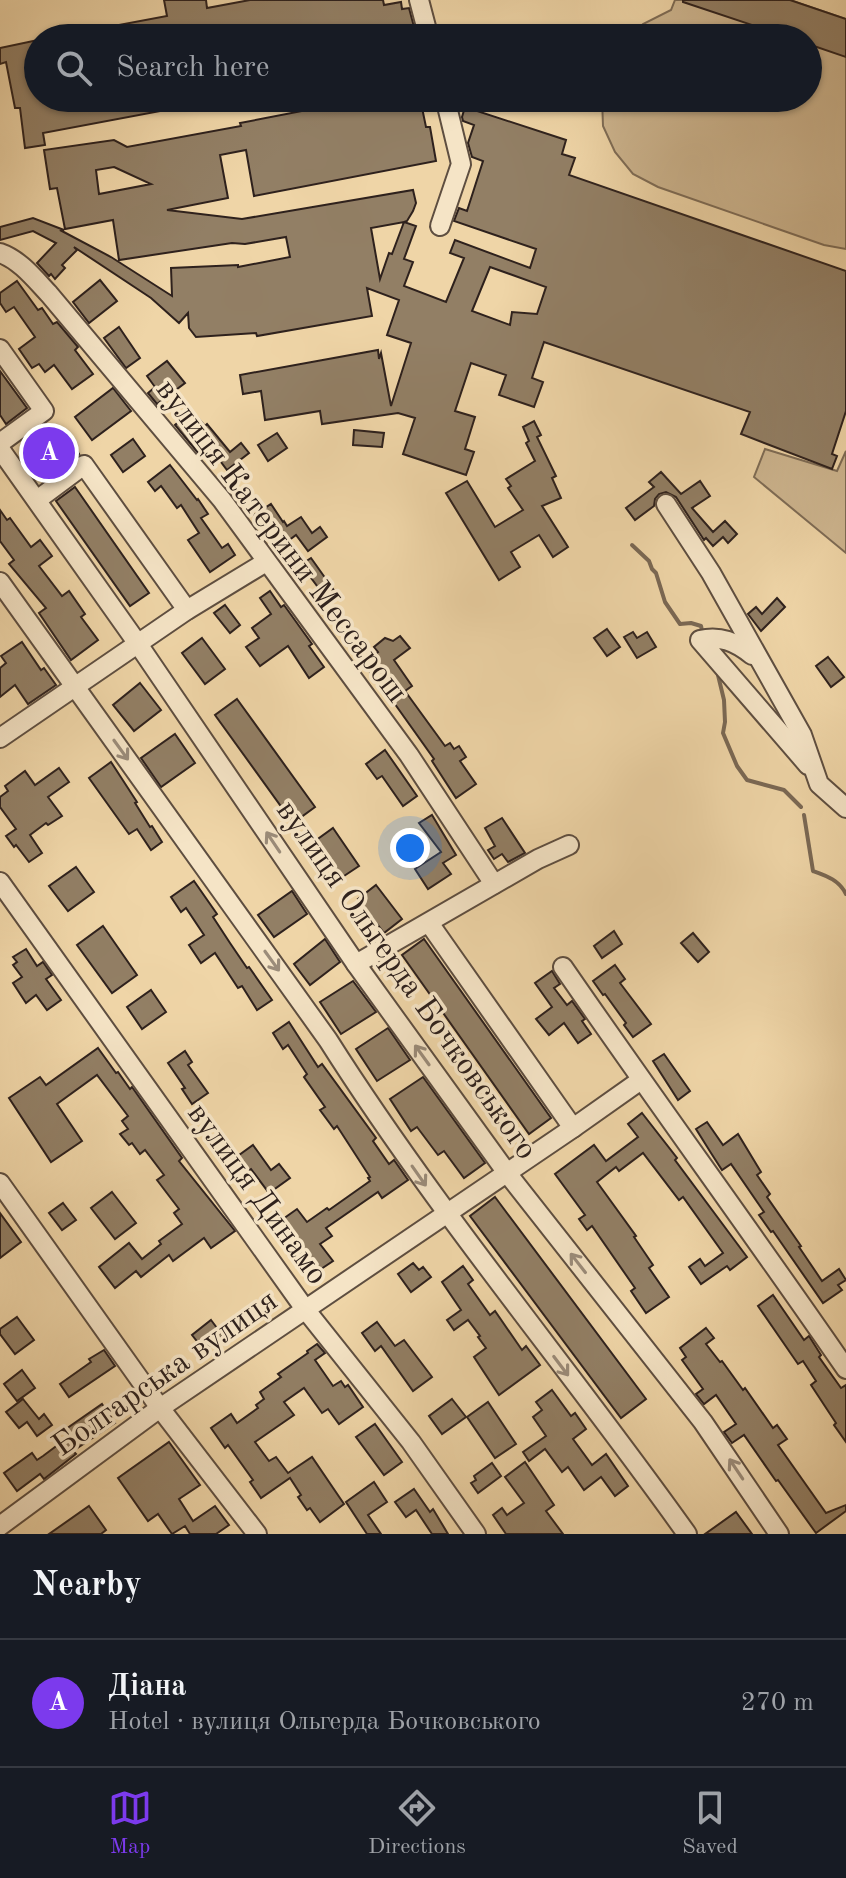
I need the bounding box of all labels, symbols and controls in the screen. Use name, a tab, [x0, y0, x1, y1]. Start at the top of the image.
search box	[24, 24, 822, 112]
icon: search	[52, 46, 96, 90]
text: Search here	[116, 53, 270, 83]
street label: вулиця Катерини Мессарош	[149, 374, 412, 709]
pin: A	[23, 423, 75, 483]
one-way arrow	[113, 738, 129, 760]
street label: вулиця Ольгерда Бочковського	[269, 795, 542, 1166]
your location	[390, 828, 430, 868]
one-way arrow	[265, 831, 281, 853]
one-way arrow	[264, 950, 280, 972]
one-way arrow	[414, 1044, 430, 1066]
street label: вулиця Динамо	[180, 1098, 333, 1291]
one-way arrow	[411, 1164, 427, 1186]
one-way arrow	[569, 1253, 586, 1274]
street label: Болгарська вулиця	[48, 1285, 284, 1464]
one-way arrow	[552, 1355, 569, 1376]
one-way arrow	[728, 1459, 744, 1481]
text: Nearby	[32, 1569, 142, 1603]
text: Діана	[108, 1672, 187, 1702]
text: A	[48, 1690, 68, 1716]
text: 270 m	[741, 1690, 814, 1716]
text: Hotel · вулиця Ольгерда Бочковського	[108, 1709, 541, 1735]
tab: Map	[108, 1786, 152, 1861]
tab: Directions	[368, 1786, 466, 1861]
tab: Saved	[682, 1786, 738, 1861]

